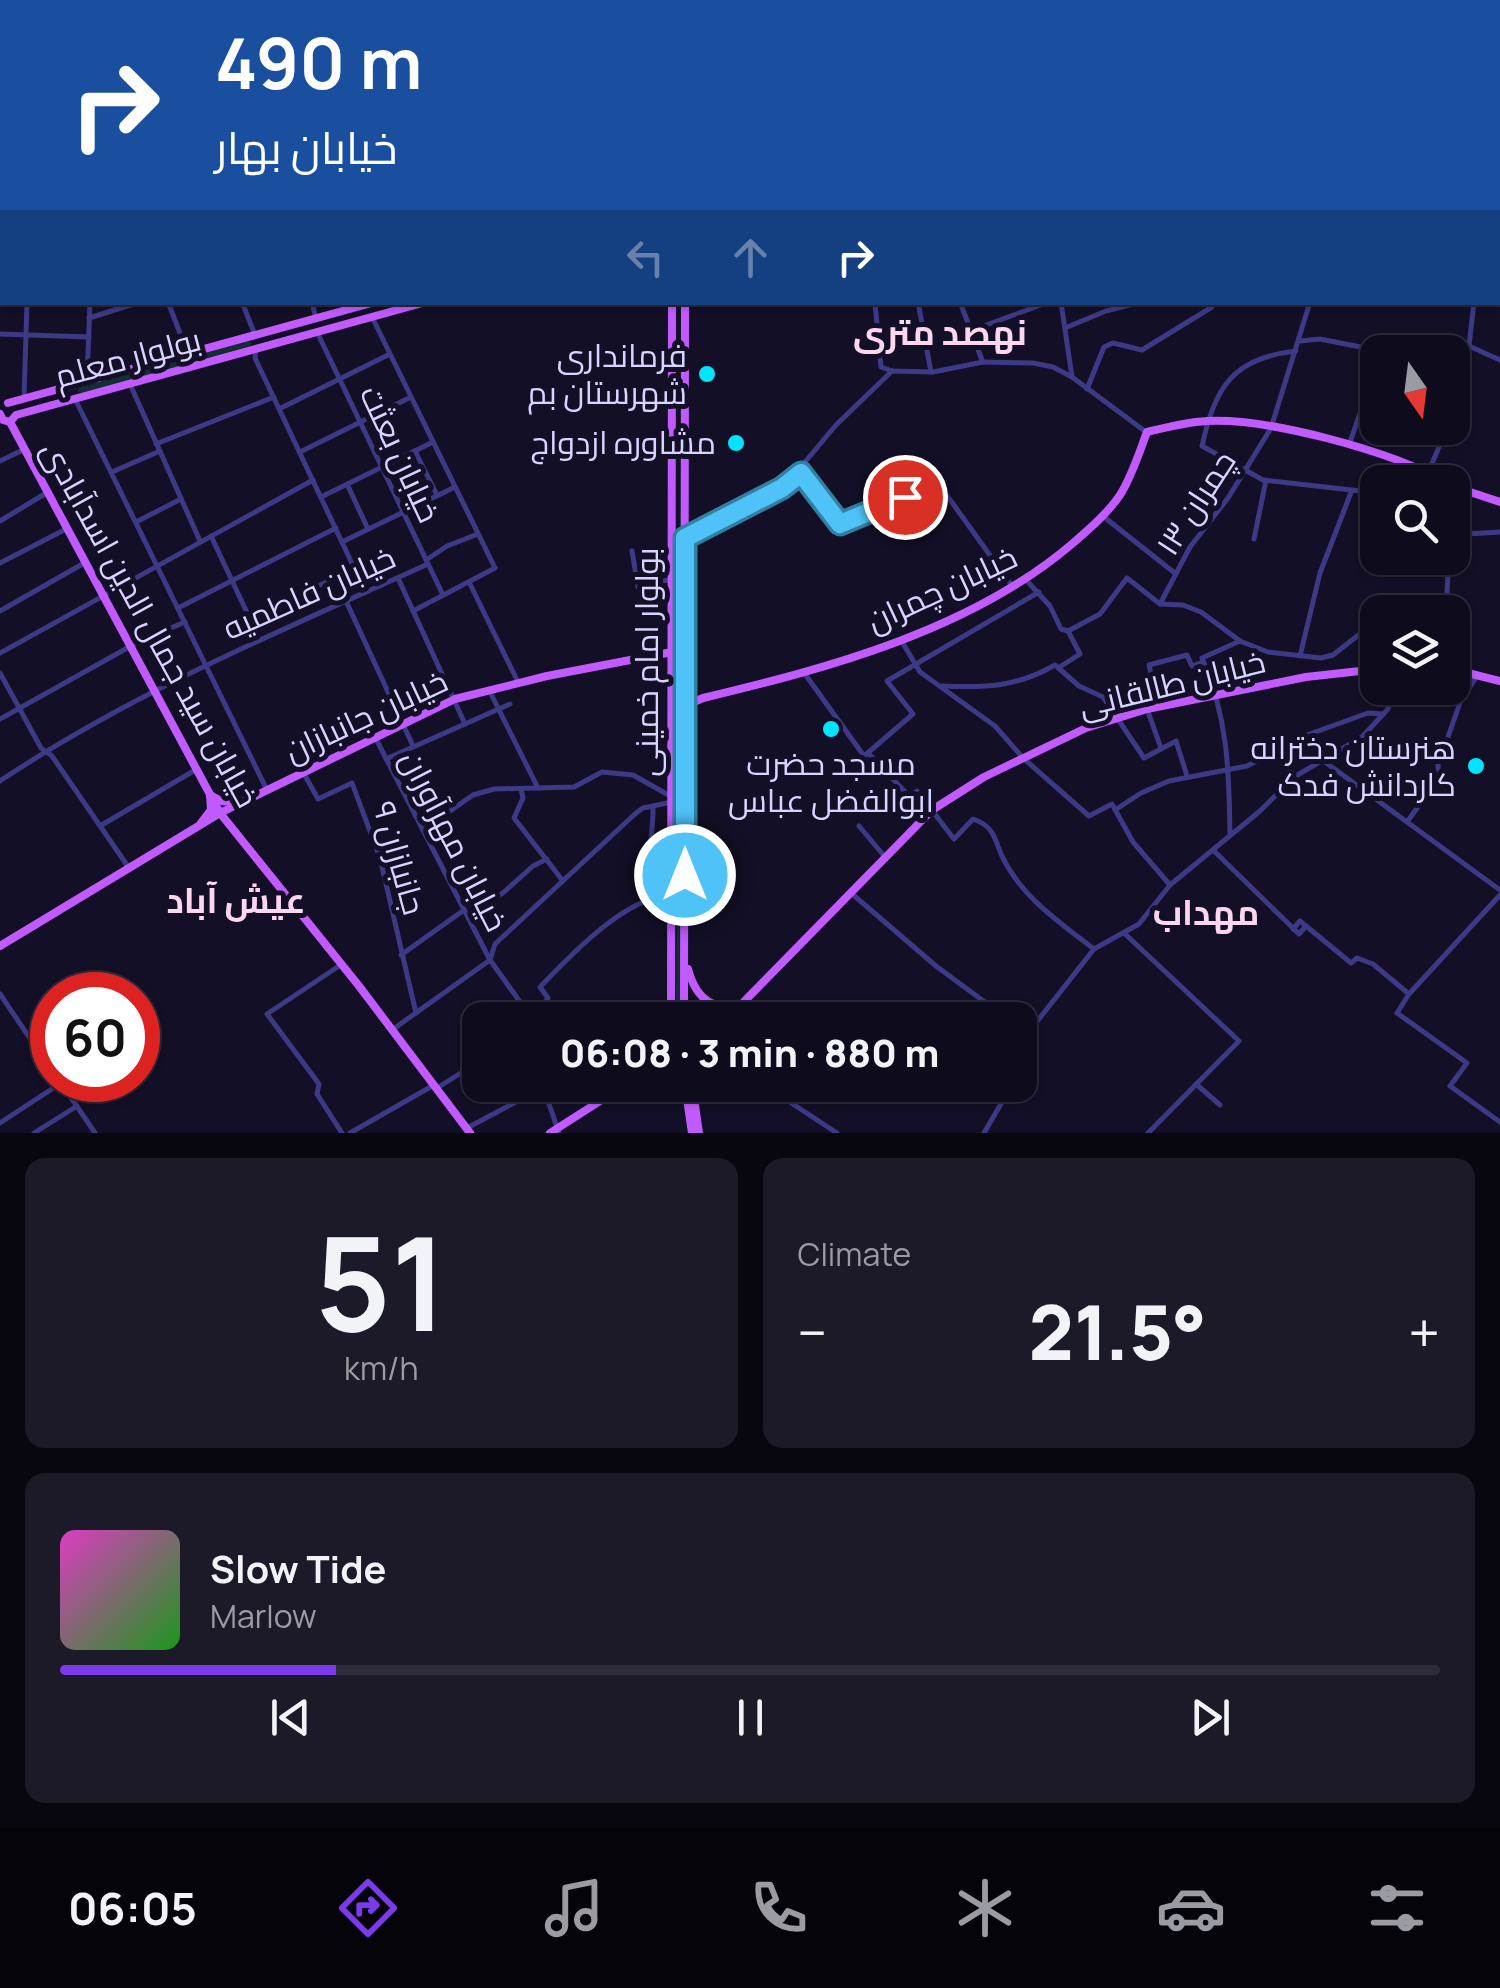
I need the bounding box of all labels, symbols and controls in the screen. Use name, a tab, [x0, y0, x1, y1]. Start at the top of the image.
text: 490 m	[215, 14, 422, 110]
icon: right	[50, 40, 180, 170]
text: خیابان بهار	[215, 116, 398, 178]
icon: left	[618, 230, 673, 285]
icon: ahead	[723, 230, 778, 285]
icon: right	[828, 230, 883, 285]
district label: نهصد متری	[853, 308, 1027, 356]
street label: بولوار معلم	[50, 316, 206, 399]
place label: فرمانداری شهرستان بم	[527, 333, 687, 415]
north arrow	[1360, 335, 1470, 445]
map controls	[1360, 335, 1470, 705]
marker: فرمانداری شهرستان بم	[696, 363, 718, 385]
street label: خیابان بعثت	[350, 378, 452, 529]
place label: مشاوره ازدواج	[530, 420, 716, 465]
street label: خیابان سید جمال الدین اسدآبادی	[32, 432, 270, 815]
marker: مشاوره ازدواج	[725, 432, 747, 454]
street label: چمران ۱۳	[1145, 441, 1245, 563]
pin	[863, 455, 948, 540]
button: search	[1360, 465, 1470, 575]
icon: arrive	[878, 470, 933, 525]
street label: خیابان فاطمیه	[215, 534, 402, 650]
street label: خیابان چمران	[859, 534, 1024, 642]
street label: بولوار امام خمینی	[624, 547, 669, 777]
button: layers	[1360, 595, 1470, 705]
street label: خیابان طالقانی	[1074, 639, 1270, 727]
street label: خیابان جانبازان	[277, 658, 454, 772]
marker: مسجد حضرت ابوالفضل عباس	[820, 718, 842, 740]
place label: هنرستان دخترانه کاردانش فدک	[1251, 725, 1456, 806]
place label: مسجد حضرت ابوالفضل عباس	[728, 741, 934, 822]
street label: خیابان مهرآوران	[390, 742, 519, 939]
marker: هنرستان دخترانه کاردانش فدک	[1465, 755, 1487, 777]
street label: جانبازان ۹	[363, 796, 437, 920]
position arrow	[633, 823, 737, 927]
district label: عیش آباد	[166, 876, 306, 924]
district label: مهداب	[1153, 888, 1259, 936]
speed limit sign: 60	[30, 972, 160, 1102]
text: 06:08 · 3 min · 880 m	[560, 1026, 939, 1078]
text: 51	[315, 1192, 448, 1370]
text: Climate	[798, 1232, 911, 1276]
text: 21.5°	[1029, 1280, 1207, 1383]
text: −	[798, 1294, 827, 1370]
text: +	[1408, 1294, 1440, 1370]
text: km/h	[344, 1346, 418, 1390]
text: Slow Tide	[210, 1542, 387, 1594]
text: Marlow	[210, 1594, 317, 1638]
icon: previous	[263, 1690, 318, 1745]
icon: pause	[723, 1690, 778, 1745]
icon: next	[1183, 1690, 1238, 1745]
icon: directions	[333, 1873, 403, 1943]
icon: music	[539, 1873, 609, 1943]
icon: phone	[744, 1873, 814, 1943]
icon: climate	[950, 1873, 1020, 1943]
icon: car	[1156, 1873, 1226, 1943]
icon: filters	[1362, 1873, 1432, 1943]
text: 06:05	[68, 1877, 197, 1939]

